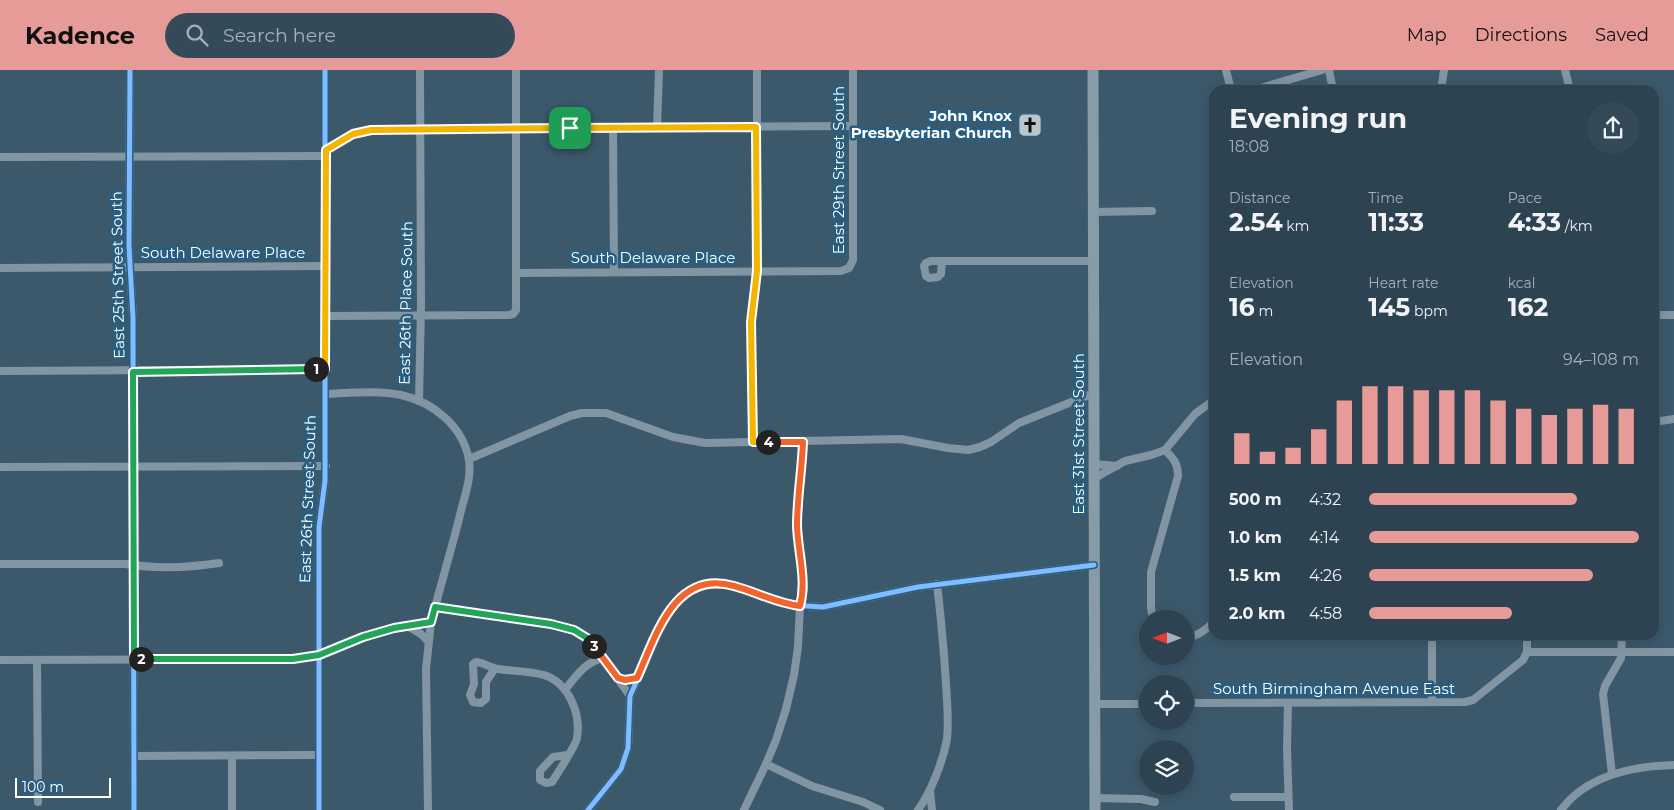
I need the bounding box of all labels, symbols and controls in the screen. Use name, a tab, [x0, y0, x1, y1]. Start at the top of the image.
search box	[165, 13, 515, 58]
text: Kadence	[25, 21, 135, 50]
icon: search	[183, 21, 211, 49]
text: Search here	[223, 24, 336, 47]
text: Map	[1407, 24, 1447, 46]
text: Directions	[1475, 24, 1567, 46]
text: Saved	[1595, 24, 1649, 46]
street label: East 29th Street South	[829, 86, 848, 254]
text: Evening run	[1229, 101, 1407, 135]
button: share	[1587, 102, 1639, 154]
place label: John Knox Presbyterian Church	[851, 106, 1012, 142]
pin	[549, 107, 591, 149]
church icon: John Knox Presbyterian Church	[1017, 112, 1043, 138]
icon: arrive	[556, 114, 584, 142]
text: 18:08	[1229, 137, 1269, 156]
text: Distance	[1229, 189, 1291, 207]
text: Time	[1368, 189, 1403, 207]
text: Pace	[1508, 189, 1542, 207]
street label: East 25th Street South	[107, 191, 128, 359]
text: 2.54	[1229, 207, 1283, 237]
text: 11:33	[1368, 207, 1424, 237]
text: 4:33	[1508, 207, 1561, 237]
text: km	[1283, 217, 1309, 235]
text: /km	[1561, 217, 1593, 235]
street label: East 26th Place South	[395, 221, 416, 385]
street label: South Delaware Place	[141, 243, 305, 262]
street label: South Delaware Place	[571, 248, 735, 267]
text: Elevation	[1229, 274, 1294, 292]
text: Heart rate	[1368, 274, 1439, 292]
text: kcal	[1508, 274, 1536, 292]
text: 16	[1229, 292, 1255, 322]
text: 145	[1368, 292, 1410, 322]
text: 162	[1508, 292, 1548, 322]
text: m	[1255, 302, 1273, 320]
text: bpm	[1410, 302, 1448, 320]
text: Elevation	[1229, 350, 1303, 369]
text: 94–108 m	[1563, 350, 1639, 369]
street label: East 31st Street South	[1069, 353, 1088, 515]
pin: 1	[304, 356, 328, 382]
text: 1	[314, 360, 319, 378]
street label: East 26th Street South	[295, 415, 320, 583]
pin: 4	[756, 430, 780, 454]
text: 4	[764, 433, 773, 451]
text: 500 m	[1229, 490, 1282, 509]
text: 4:32	[1309, 490, 1341, 509]
text: 1.0 km	[1229, 528, 1282, 547]
text: 4:14	[1309, 528, 1339, 547]
text: 1.5 km	[1229, 566, 1281, 585]
text: 4:26	[1309, 566, 1342, 585]
text: 2.0 km	[1229, 604, 1285, 623]
text: 4:58	[1309, 604, 1342, 623]
north arrow	[1139, 610, 1194, 665]
map controls	[1139, 610, 1194, 795]
pin: 3	[582, 634, 606, 658]
text: 3	[590, 637, 599, 655]
pin: 2	[128, 646, 154, 672]
text: 2	[137, 650, 146, 668]
button: locate	[1139, 675, 1194, 730]
street label: South Birmingham Avenue East	[1213, 679, 1455, 698]
button: layers	[1139, 740, 1194, 795]
scale bar	[15, 775, 111, 798]
text: 100 m	[22, 778, 64, 796]

